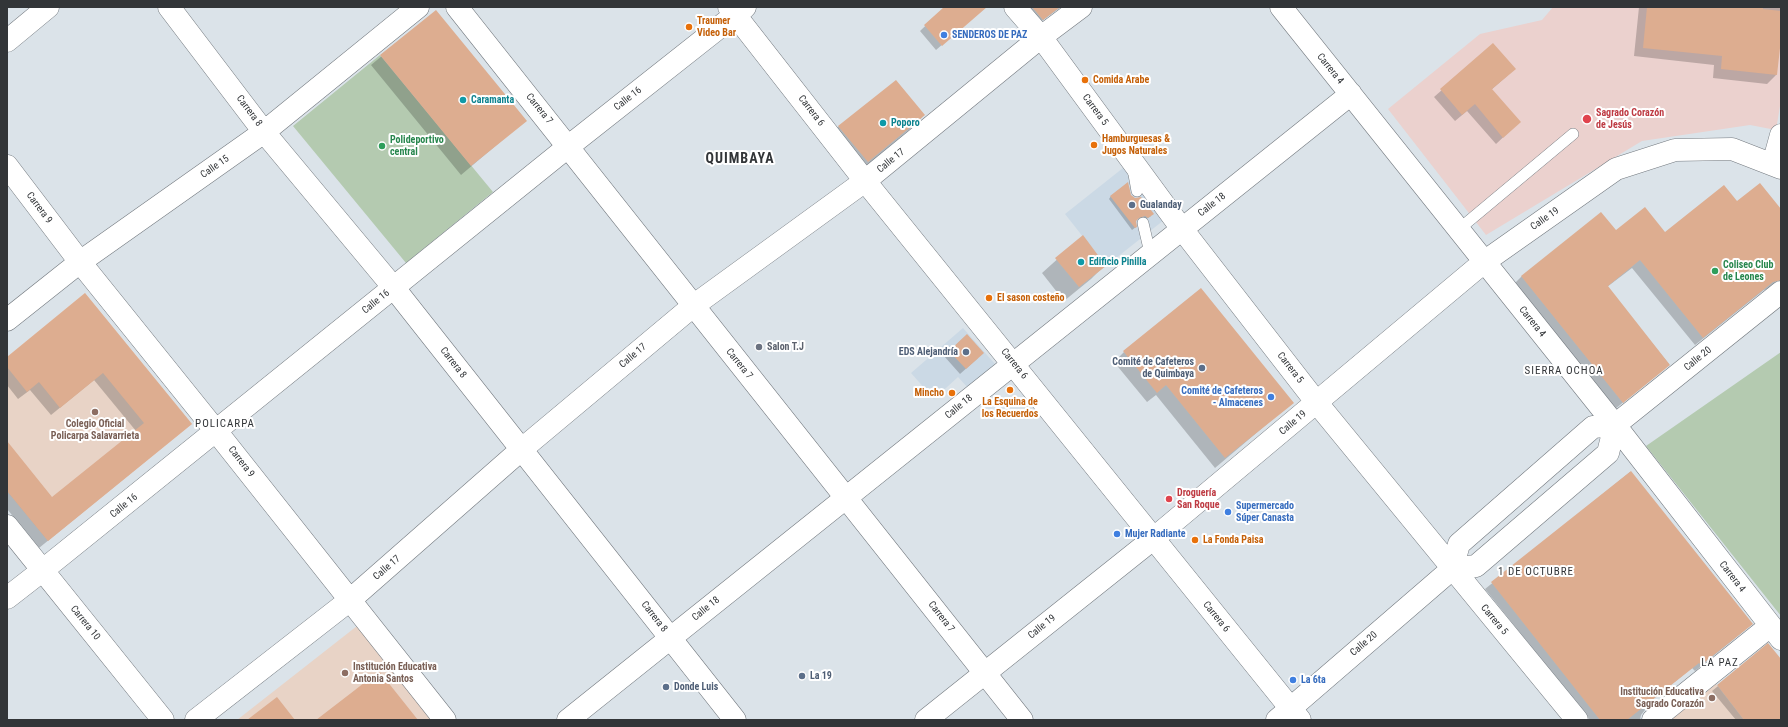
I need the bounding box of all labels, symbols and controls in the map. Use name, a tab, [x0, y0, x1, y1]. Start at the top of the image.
place label: Traumer Video Bar	[697, 15, 736, 38]
marker: Traumer Video Bar	[684, 22, 694, 32]
place label: SENDEROS DE PAZ	[952, 29, 1027, 41]
marker: SENDEROS DE PAZ	[939, 30, 949, 40]
street label: Carrera 4	[1314, 51, 1346, 87]
place label: Comida Arabe	[1093, 74, 1149, 86]
marker: Comida Arabe	[1080, 75, 1090, 85]
street label: Calle 16	[612, 84, 644, 114]
street label: Carrera 7	[523, 91, 555, 127]
street label: Carrera 5	[1079, 92, 1111, 128]
street label: Carrera 8	[233, 93, 265, 129]
street label: Carrera 6	[795, 93, 827, 129]
place label: Caramanta	[471, 94, 514, 106]
marker: Caramanta	[458, 95, 468, 105]
place label: Sagrado Corazón de Jesús	[1596, 107, 1664, 130]
marker: Sagrado Corazón de Jesús	[1581, 113, 1593, 125]
place label: Poporo	[891, 117, 920, 129]
marker: Poporo	[878, 118, 888, 128]
place label: Hamburguesas & Jugos Naturales	[1102, 133, 1170, 156]
place label: Polideportivo central	[390, 134, 444, 158]
marker: Hamburguesas & Jugos Naturales	[1089, 140, 1099, 150]
marker: Polideportivo central	[377, 141, 387, 151]
street label: Calle 17	[875, 146, 907, 176]
district label: QUIMBAYA	[706, 151, 774, 167]
street label: Calle 15	[198, 153, 232, 181]
street label: Carrera 9	[23, 190, 55, 226]
street label: Calle 18	[1196, 190, 1228, 220]
place label: Gualanday	[1140, 199, 1182, 211]
marker: Gualanday	[1127, 200, 1137, 210]
street label: Calle 19	[1528, 205, 1562, 233]
place label: Edificio Pinilla	[1089, 256, 1147, 268]
marker: Edificio Pinilla	[1076, 257, 1086, 267]
place label: Coliseo Club de Leones	[1723, 259, 1773, 282]
marker: Coliseo Club de Leones	[1710, 266, 1720, 276]
street label: Calle 16	[360, 287, 392, 317]
place label: El sason costeño	[997, 292, 1065, 304]
marker: El sason costeño	[984, 293, 994, 303]
street label: Carrera 4	[1516, 304, 1548, 340]
street label: Calle 17	[617, 341, 649, 371]
place label: Salon T.J	[767, 341, 804, 353]
marker: Salon T.J	[754, 342, 764, 352]
street label: Calle 20	[1682, 344, 1714, 374]
street label: Carrera 8	[437, 345, 469, 381]
street label: Carrera 7	[723, 346, 755, 382]
place label: EDS Alejandría	[899, 346, 958, 358]
street label: Carrera 6	[998, 346, 1030, 382]
marker: EDS Alejandría	[961, 347, 971, 357]
street label: Carrera 5	[1274, 350, 1306, 386]
place label: Comité de Cafeteros de Quimbaya	[1112, 356, 1194, 380]
marker: Comité de Cafeteros de Quimbaya	[1197, 363, 1207, 373]
district label: SIERRA OCHOA	[1525, 364, 1603, 378]
marker: La Esquina de los Recuerdos	[1005, 385, 1015, 395]
place label: Comité de Cafeteros - Almacenes	[1181, 385, 1263, 408]
place label: Mincho	[914, 387, 944, 399]
marker: Mincho	[947, 388, 957, 398]
street label: Calle 18	[943, 392, 975, 422]
marker: Comité de Cafeteros - Almacenes	[1266, 392, 1276, 402]
place label: La Esquina de los Recuerdos	[982, 396, 1038, 420]
marker: Colegio Oficial Policarpa Salavarrieta	[90, 407, 100, 417]
street label: Calle 19	[1277, 408, 1309, 438]
district label: POLICARPA	[195, 417, 255, 431]
place label: Colegio Oficial Policarpa Salavarrieta	[51, 418, 139, 442]
street label: Carrera 9	[225, 444, 257, 480]
place label: Droguería San Roque	[1177, 487, 1220, 510]
street label: Calle 16	[108, 491, 140, 521]
marker: Droguería San Roque	[1164, 494, 1174, 504]
place label: Supermercado Súper Canasta	[1236, 500, 1294, 524]
marker: Supermercado Súper Canasta	[1223, 507, 1233, 517]
place label: Mujer Radiante	[1125, 528, 1186, 540]
marker: Mujer Radiante	[1112, 529, 1122, 539]
place label: La Fonda Paisa	[1203, 534, 1263, 546]
marker: La Fonda Paisa	[1190, 535, 1200, 545]
street label: Calle 17	[371, 553, 403, 583]
street label: Carrera 4	[1716, 559, 1748, 595]
district label: 1 DE OCTUBRE	[1498, 565, 1574, 579]
street label: Calle 18	[690, 594, 722, 624]
street label: Carrera 8	[638, 599, 670, 635]
street label: Carrera 7	[925, 599, 957, 635]
street label: Carrera 6	[1200, 599, 1232, 635]
street label: Carrera 5	[1478, 602, 1510, 638]
street label: Carrera 10	[67, 603, 103, 643]
street label: Calle 19	[1026, 612, 1058, 642]
street label: Calle 20	[1348, 629, 1380, 659]
district label: LA PAZ	[1701, 656, 1739, 670]
place label: Institución Educativa Antonia Santos	[353, 661, 437, 684]
marker: Institución Educativa Antonia Santos	[340, 668, 350, 678]
place label: La 19	[810, 670, 832, 682]
marker: La 19	[797, 671, 807, 681]
place label: La 6ta	[1301, 674, 1326, 686]
marker: La 6ta	[1288, 675, 1298, 685]
place label: Donde Luis	[674, 681, 718, 693]
marker: Donde Luis	[661, 682, 671, 692]
place label: Institución Educativa Sagrado Corazón	[1620, 686, 1704, 710]
marker: Institución Educativa Sagrado Corazón	[1707, 693, 1717, 703]

